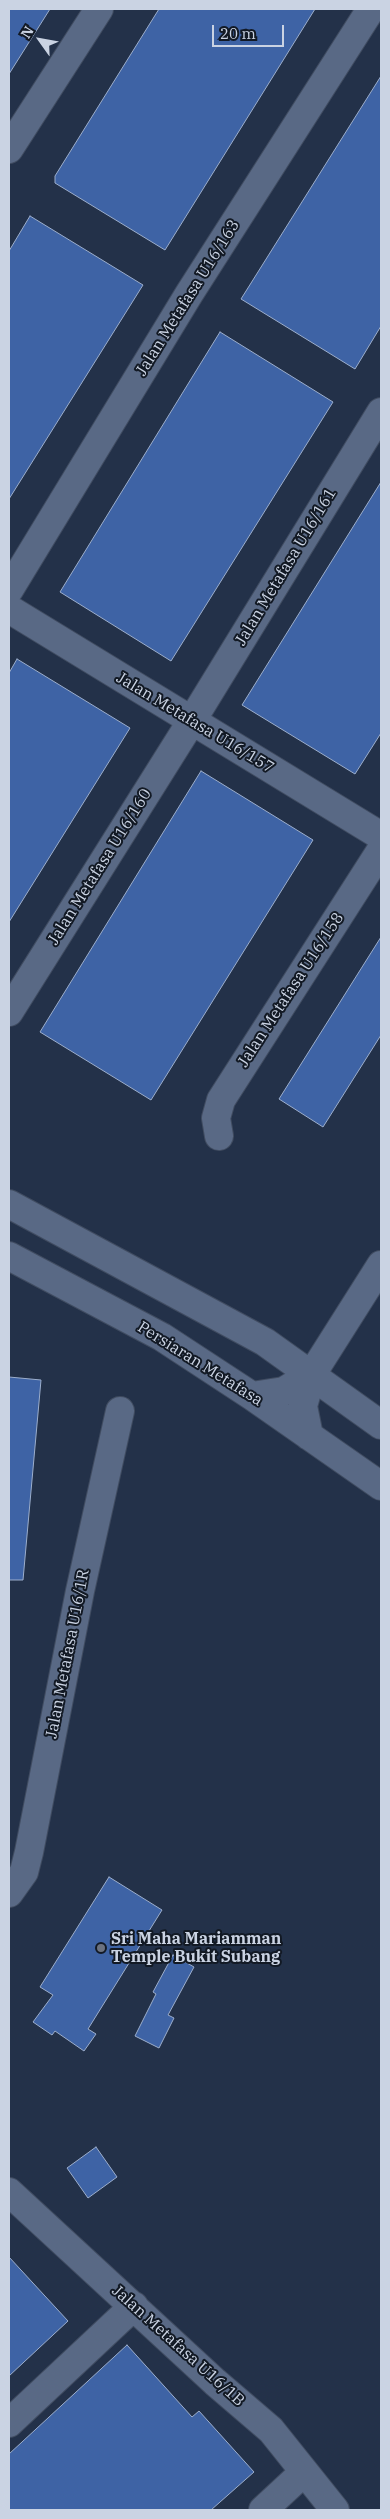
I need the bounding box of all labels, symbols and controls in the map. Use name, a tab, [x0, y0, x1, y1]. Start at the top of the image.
north arrow	[15, 15, 65, 65]
scale bar	[215, 15, 288, 47]
text: N	[17, 23, 38, 42]
text: 20 m	[220, 24, 256, 43]
street label: Jalan Metafasa U16/163	[132, 216, 244, 380]
street label: Jalan Metafasa U16/161	[231, 485, 341, 649]
street label: Jalan Metafasa U16/157	[113, 668, 277, 778]
street label: Jalan Metafasa U16/160	[44, 785, 156, 949]
street label: Jalan Metafasa U16/158	[234, 909, 348, 1071]
street label: Persiaran Metafasa	[134, 1318, 266, 1410]
street label: Jalan Metafasa U16/1R	[42, 1568, 94, 1740]
place label: Sri Maha Mariamman Temple Bukit Subang	[111, 1929, 281, 1967]
marker: Sri Maha Mariamman Temple Bukit Subang	[95, 1942, 107, 1954]
street label: Jalan Metafasa U16/1B	[108, 2281, 248, 2411]

